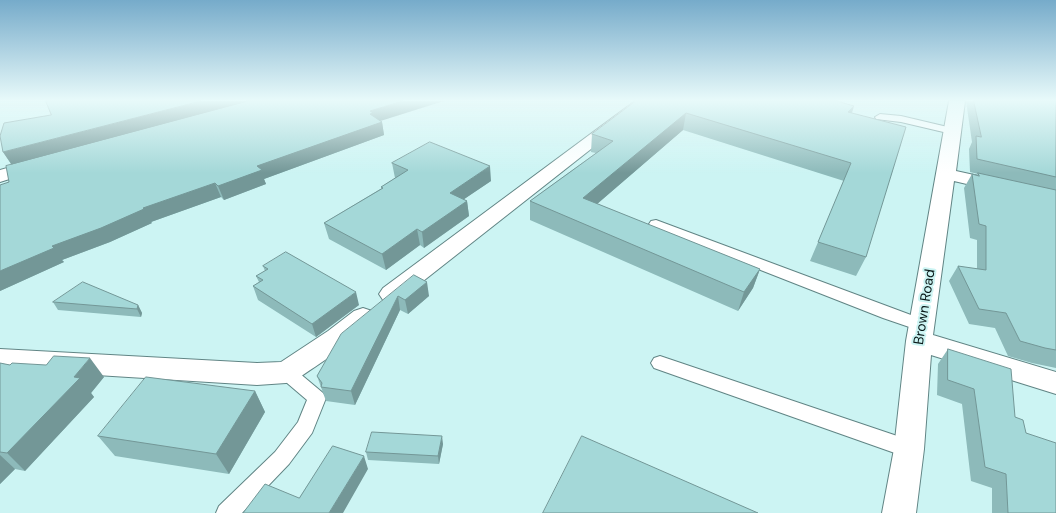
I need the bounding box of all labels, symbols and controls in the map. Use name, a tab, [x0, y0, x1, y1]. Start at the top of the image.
street label: Brown Road	[911, 268, 939, 346]

